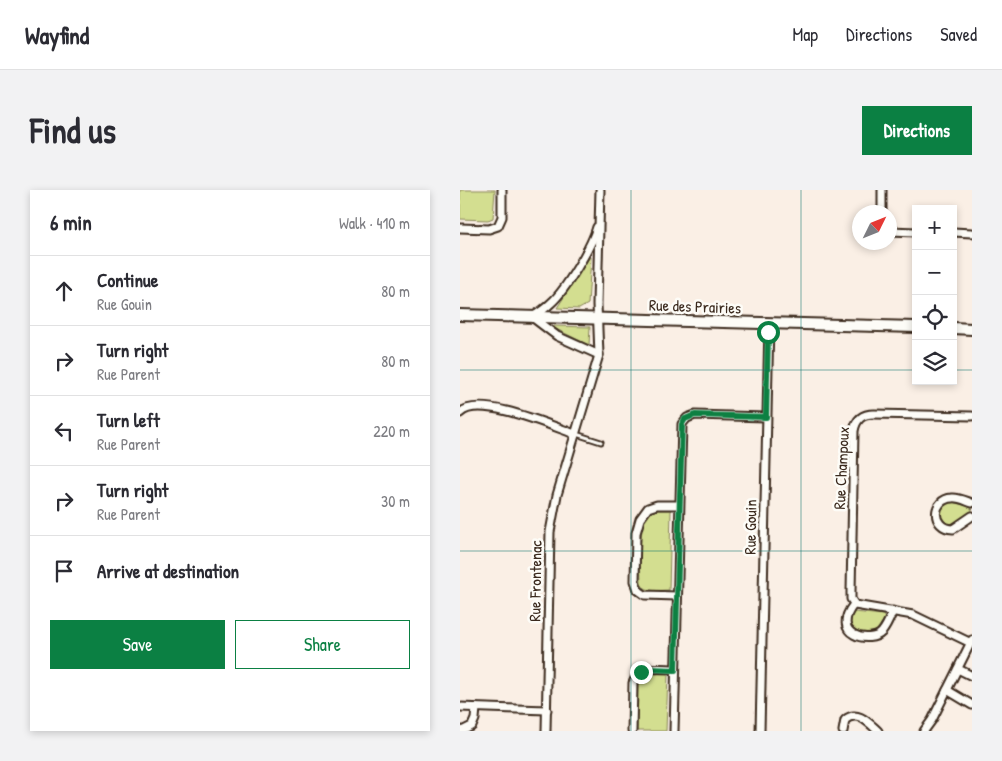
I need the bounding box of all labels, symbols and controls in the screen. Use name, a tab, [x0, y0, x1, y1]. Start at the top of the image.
text: Wayfind	[25, 19, 89, 51]
text: Map	[793, 22, 818, 47]
text: Directions	[846, 22, 912, 47]
text: Saved	[940, 22, 977, 47]
button: Directions	[862, 106, 972, 155]
text: Find us	[30, 107, 116, 154]
north arrow	[852, 205, 897, 250]
map controls	[912, 205, 957, 385]
button: +	[912, 205, 957, 250]
text: 6 min	[50, 208, 92, 237]
text: Walk · 410 m	[339, 212, 410, 234]
button: −	[912, 250, 957, 295]
text: Continue	[97, 267, 158, 293]
icon: ahead	[50, 277, 78, 305]
text: 80 m	[381, 280, 410, 302]
text: Rue Gouin	[97, 293, 152, 315]
street label: Rue des Prairies	[649, 293, 741, 319]
button: locate	[912, 295, 957, 340]
route start	[757, 321, 780, 344]
text: Turn right	[97, 337, 168, 363]
button: layers	[912, 340, 957, 385]
icon: right	[50, 347, 78, 375]
text: 80 m	[381, 350, 410, 372]
text: Rue Parent	[97, 363, 160, 385]
text: Turn left	[97, 407, 160, 433]
icon: left	[50, 417, 78, 445]
text: 220 m	[373, 420, 410, 442]
street label: Rue Champoux	[828, 426, 854, 510]
text: Rue Parent	[97, 433, 160, 455]
text: Turn right	[97, 477, 168, 503]
icon: right	[50, 487, 78, 515]
text: 30 m	[381, 490, 410, 512]
street label: Rue Gouin	[739, 499, 761, 555]
text: Rue Parent	[97, 503, 160, 525]
street label: Rue Frontenac	[523, 539, 547, 622]
icon: arrive	[50, 557, 78, 585]
text: Arrive at destination	[97, 558, 239, 584]
button: Save	[50, 620, 225, 669]
button: Share	[235, 620, 410, 669]
route end	[630, 661, 653, 684]

